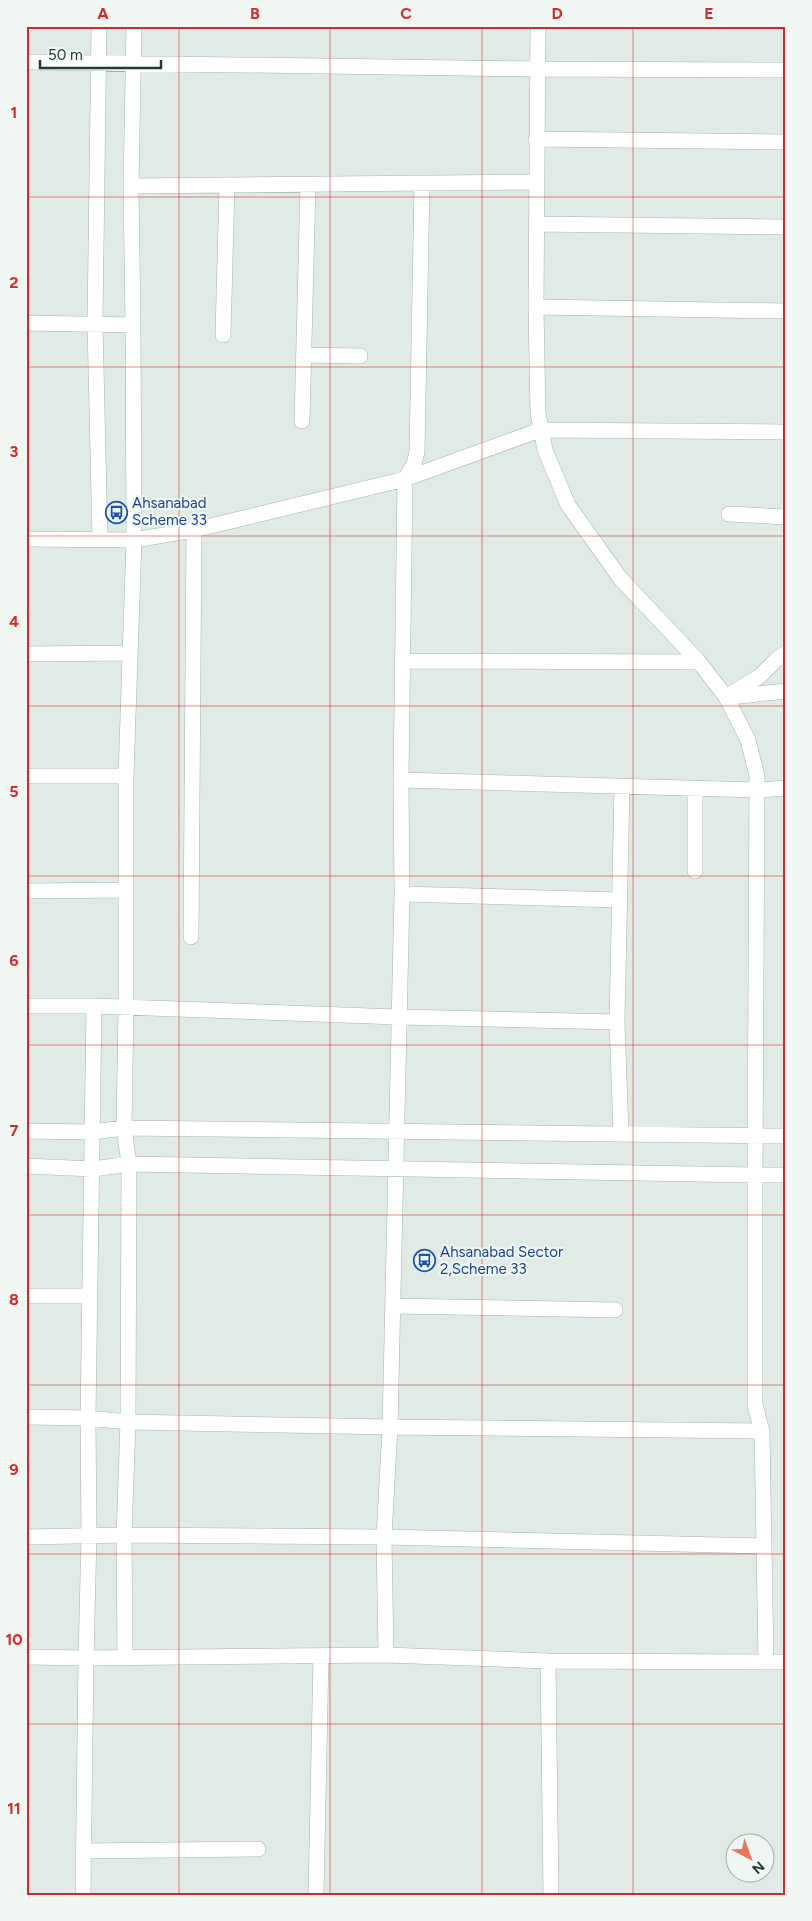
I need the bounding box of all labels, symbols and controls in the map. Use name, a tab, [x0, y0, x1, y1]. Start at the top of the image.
text: A	[97, 4, 109, 23]
text: B	[250, 4, 260, 23]
text: C	[400, 4, 412, 23]
text: D	[551, 4, 563, 23]
text: E	[704, 4, 714, 23]
scale bar	[40, 38, 161, 70]
text: 50 m	[48, 46, 83, 64]
text: 1	[11, 103, 17, 122]
text: 2	[9, 273, 19, 292]
text: 3	[10, 442, 19, 461]
place label: Ahsanabad Scheme 33	[132, 494, 207, 529]
bus stop icon: Ahsanabad Scheme 33	[104, 500, 128, 524]
text: 4	[9, 612, 19, 631]
text: 5	[9, 782, 19, 801]
text: 6	[9, 951, 19, 970]
text: 7	[10, 1121, 19, 1140]
place label: Ahsanabad Sector 2,Scheme 33	[440, 1243, 563, 1278]
bus stop icon: Ahsanabad Sector 2,Scheme 33	[412, 1249, 436, 1273]
text: 8	[9, 1290, 19, 1309]
text: 9	[9, 1460, 19, 1479]
text: 10	[5, 1630, 23, 1649]
text: 11	[7, 1799, 21, 1818]
north arrow	[724, 1834, 774, 1884]
text: N	[749, 1857, 768, 1877]

